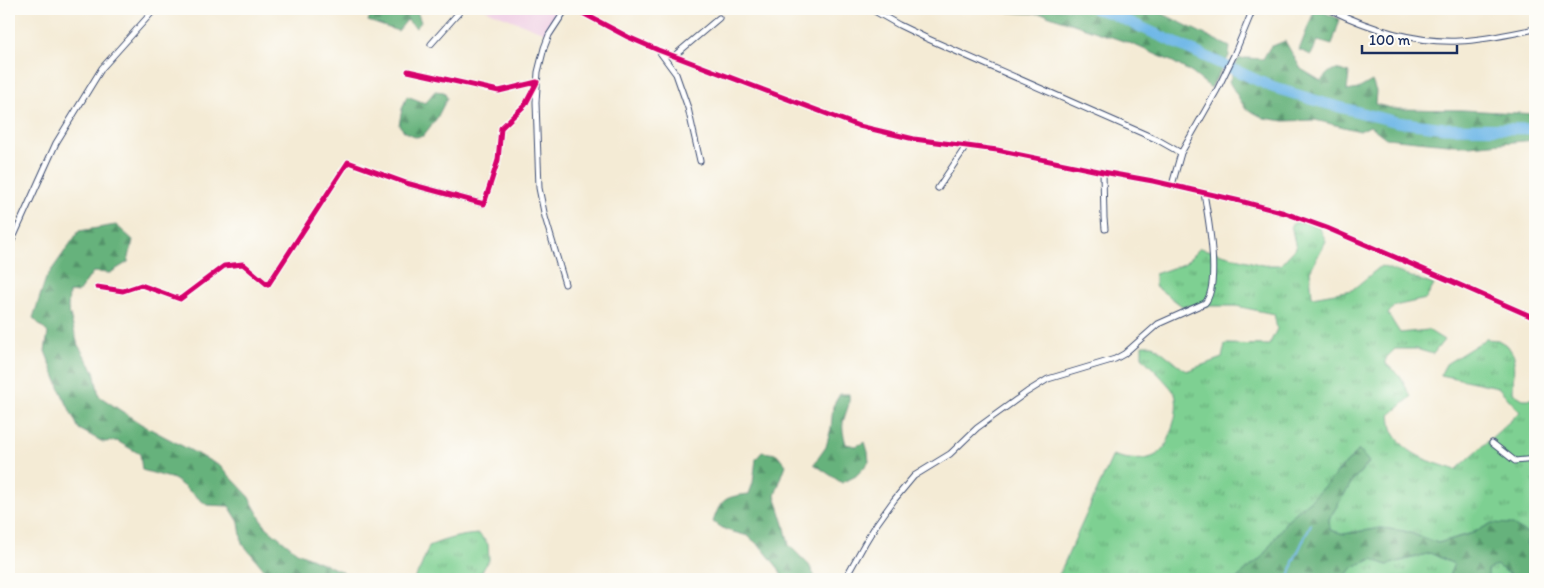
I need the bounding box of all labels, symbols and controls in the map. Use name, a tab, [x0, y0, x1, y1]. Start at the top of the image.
scale bar	[1362, 22, 1456, 54]
text: 100 m	[1369, 31, 1411, 49]

